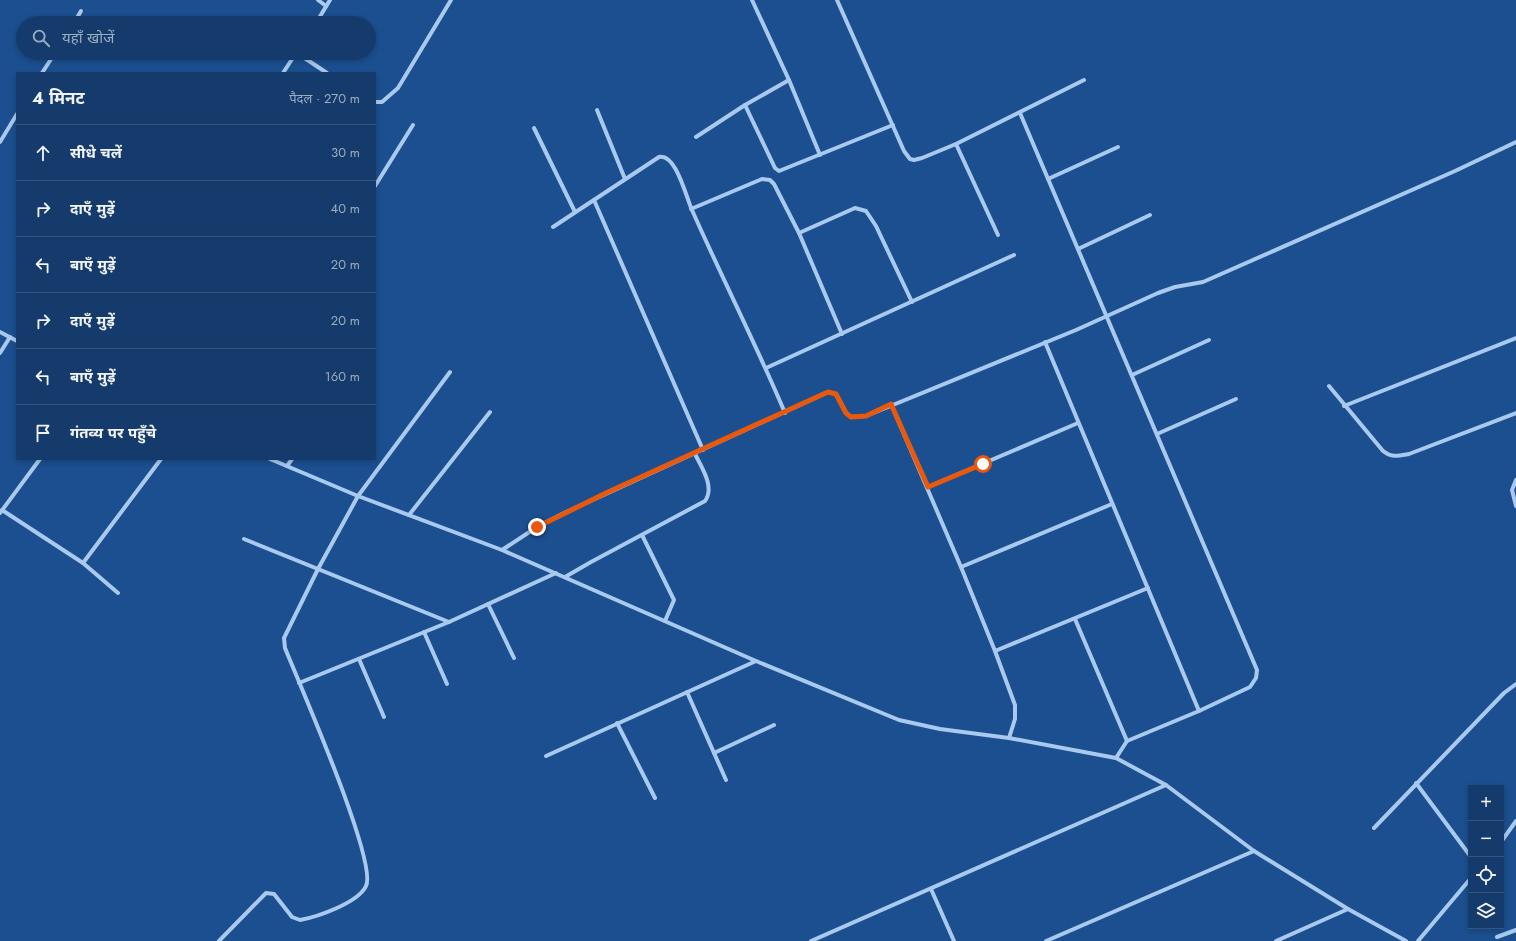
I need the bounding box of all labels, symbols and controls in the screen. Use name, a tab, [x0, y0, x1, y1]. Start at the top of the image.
search box	[16, 16, 376, 60]
icon: search	[30, 27, 52, 49]
text: यहाँ खोजें	[62, 27, 114, 49]
text: 4 मिनट	[32, 86, 85, 110]
text: पैदल · 270 m	[289, 89, 360, 108]
icon: ahead	[32, 142, 54, 164]
text: सीधे चलें	[70, 142, 122, 164]
text: 30 m	[331, 143, 360, 162]
icon: right	[32, 198, 54, 220]
text: दाएँ मुड़ें	[70, 198, 115, 220]
text: 40 m	[331, 199, 360, 218]
icon: left	[32, 254, 54, 276]
text: बाएँ मुड़ें	[70, 254, 116, 276]
text: 20 m	[331, 255, 360, 274]
icon: right	[32, 310, 54, 332]
text: दाएँ मुड़ें	[70, 310, 115, 332]
text: 20 m	[331, 311, 360, 330]
icon: left	[32, 366, 54, 388]
text: बाएँ मुड़ें	[70, 366, 116, 388]
text: 160 m	[325, 367, 360, 386]
icon: arrive	[32, 422, 54, 444]
text: गंतव्य पर पहुँचे	[70, 422, 156, 444]
route start	[974, 455, 992, 473]
route end	[528, 518, 546, 536]
map controls	[1468, 785, 1504, 929]
button: +	[1468, 785, 1504, 821]
button: −	[1468, 821, 1504, 857]
button: locate	[1468, 857, 1504, 893]
button: layers	[1468, 893, 1504, 929]

